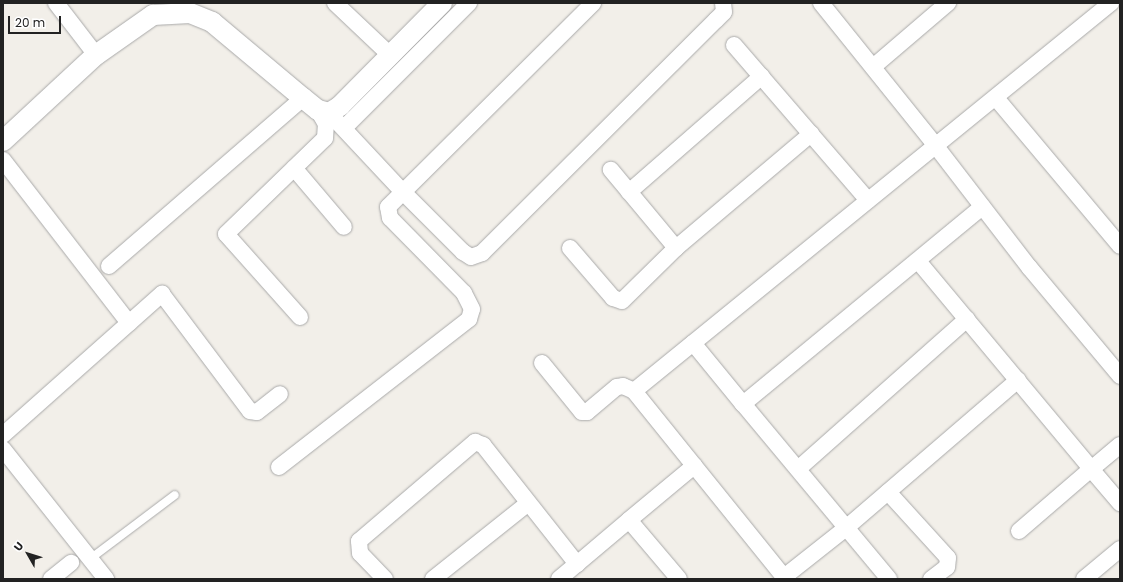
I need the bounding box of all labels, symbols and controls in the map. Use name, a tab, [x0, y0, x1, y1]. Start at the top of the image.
scale bar	[10, 8, 63, 34]
text: 20 m	[15, 14, 45, 31]
north arrow	[8, 534, 48, 574]
text: U	[10, 538, 27, 555]

